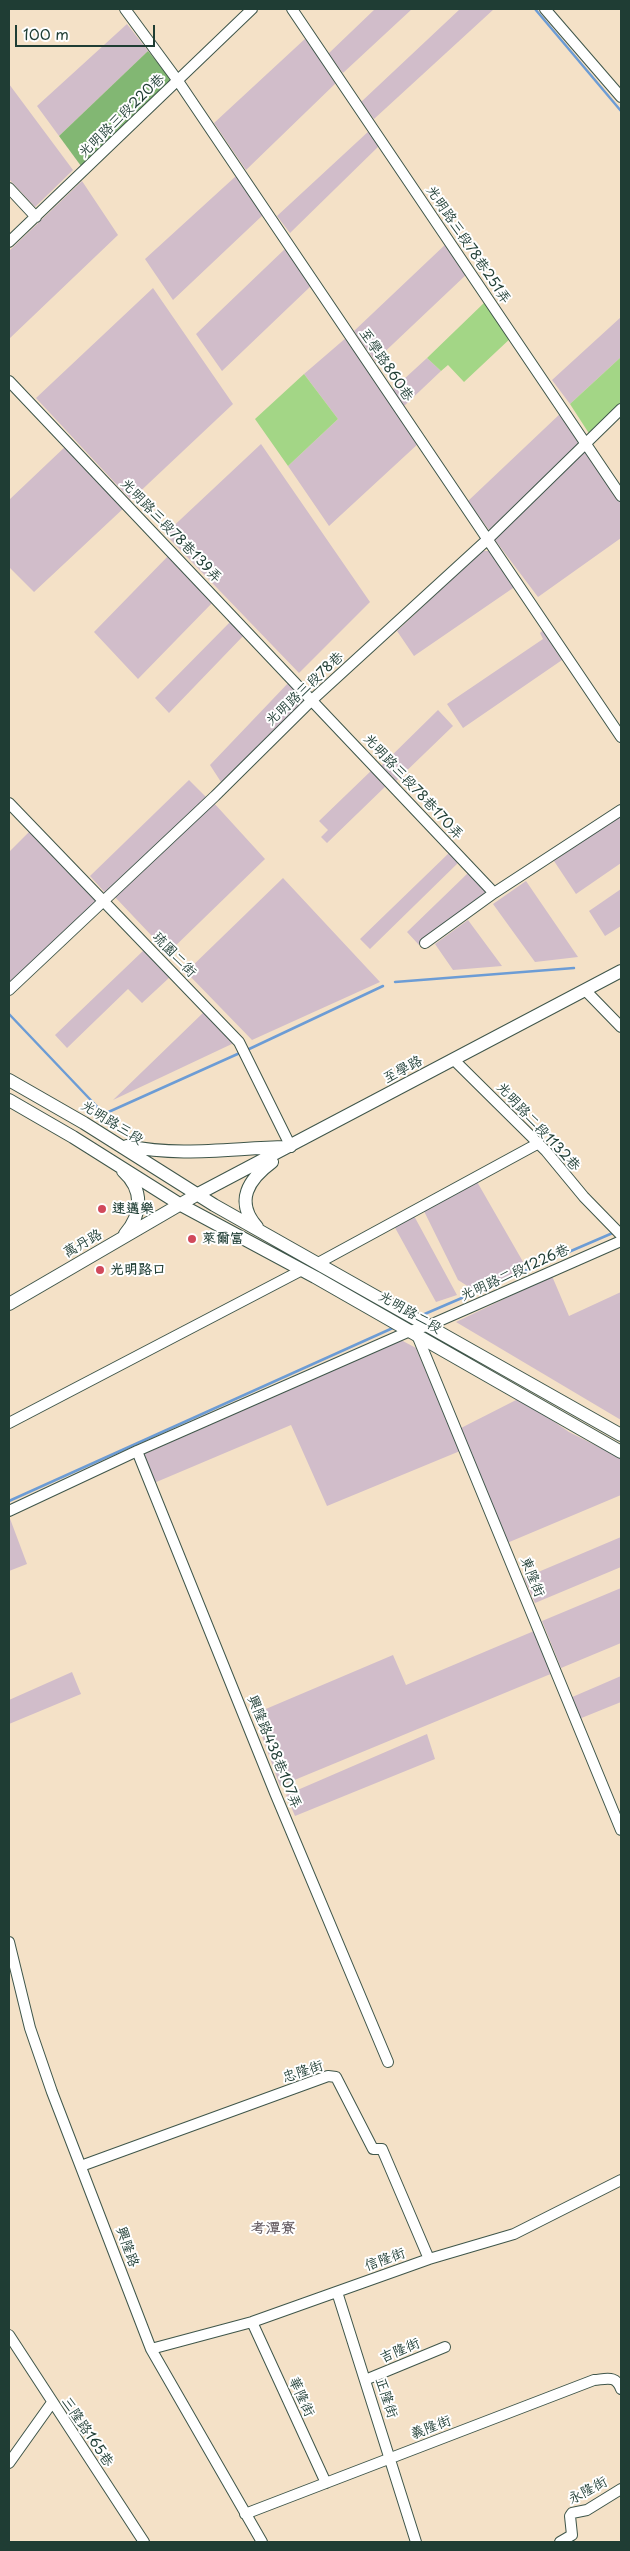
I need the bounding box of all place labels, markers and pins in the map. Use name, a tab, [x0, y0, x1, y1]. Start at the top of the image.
place label: 速邁樂	[112, 1201, 154, 1217]
marker: 速邁樂	[96, 1203, 108, 1215]
place label: 萊爾富	[202, 1231, 244, 1247]
marker: 萊爾富	[186, 1233, 198, 1245]
place label: 光明路口	[110, 1262, 166, 1278]
marker: 光明路口	[94, 1264, 106, 1276]

